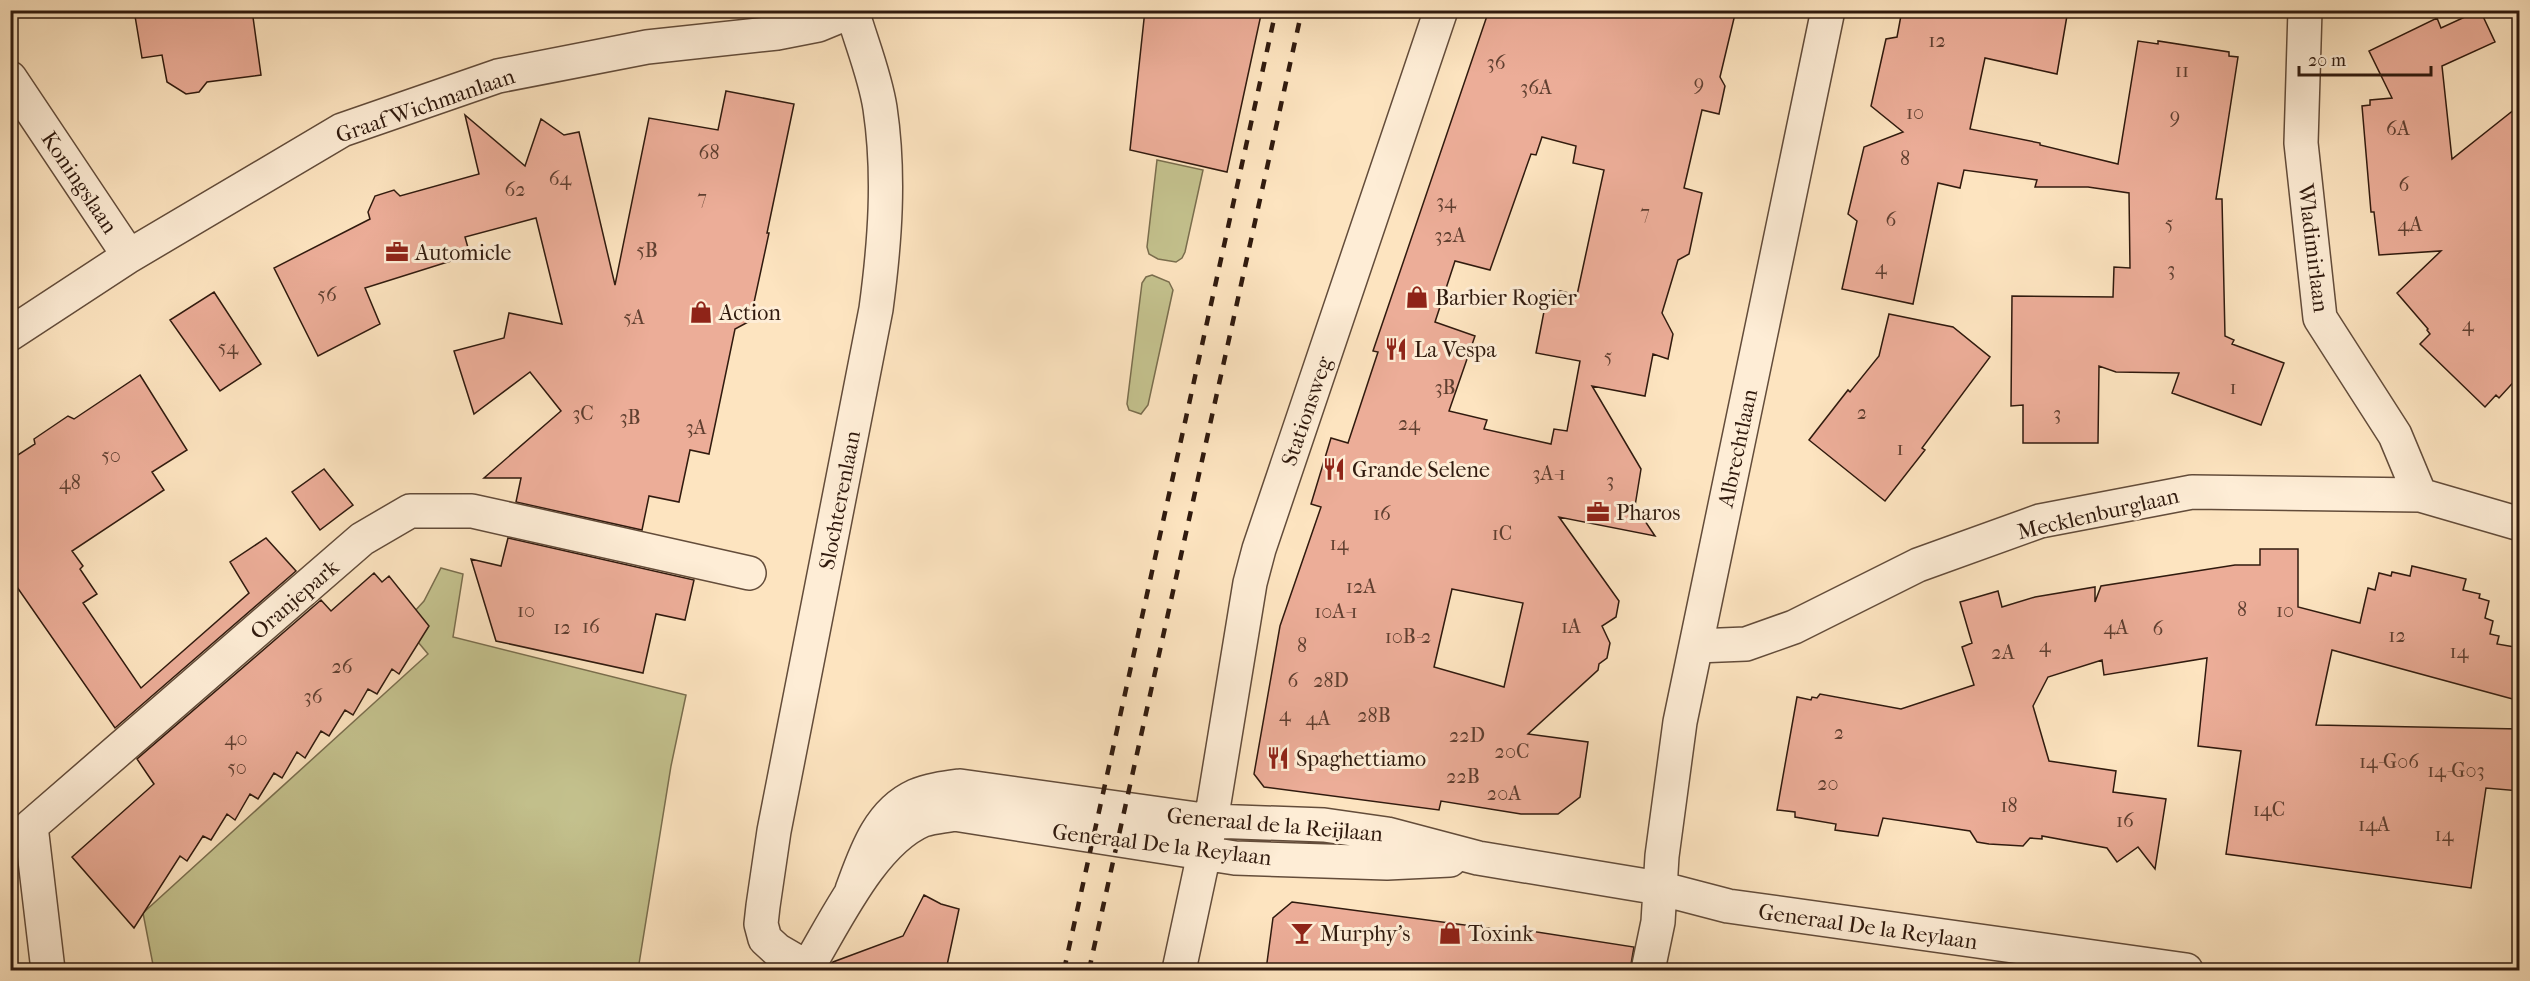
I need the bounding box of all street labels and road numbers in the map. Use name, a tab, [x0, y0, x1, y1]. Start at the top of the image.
street label: Graaf Wichmanlaan	[332, 63, 518, 149]
street label: Koningslaan	[35, 127, 123, 239]
street label: Wladimirlaan	[2292, 181, 2334, 314]
street label: Stationsweg	[1276, 353, 1338, 469]
street label: Albrechtlaan	[1713, 386, 1763, 511]
street label: Slochterenlaan	[814, 428, 866, 572]
street label: Mecklenburglaan	[2015, 483, 2182, 545]
street label: Oranjepark	[245, 554, 345, 645]
street label: Generaal de la Reijlaan	[1166, 803, 1384, 847]
street label: Generaal De la Reylaan	[1051, 819, 1273, 871]
street label: Generaal De la Reylaan	[1757, 899, 1979, 955]

